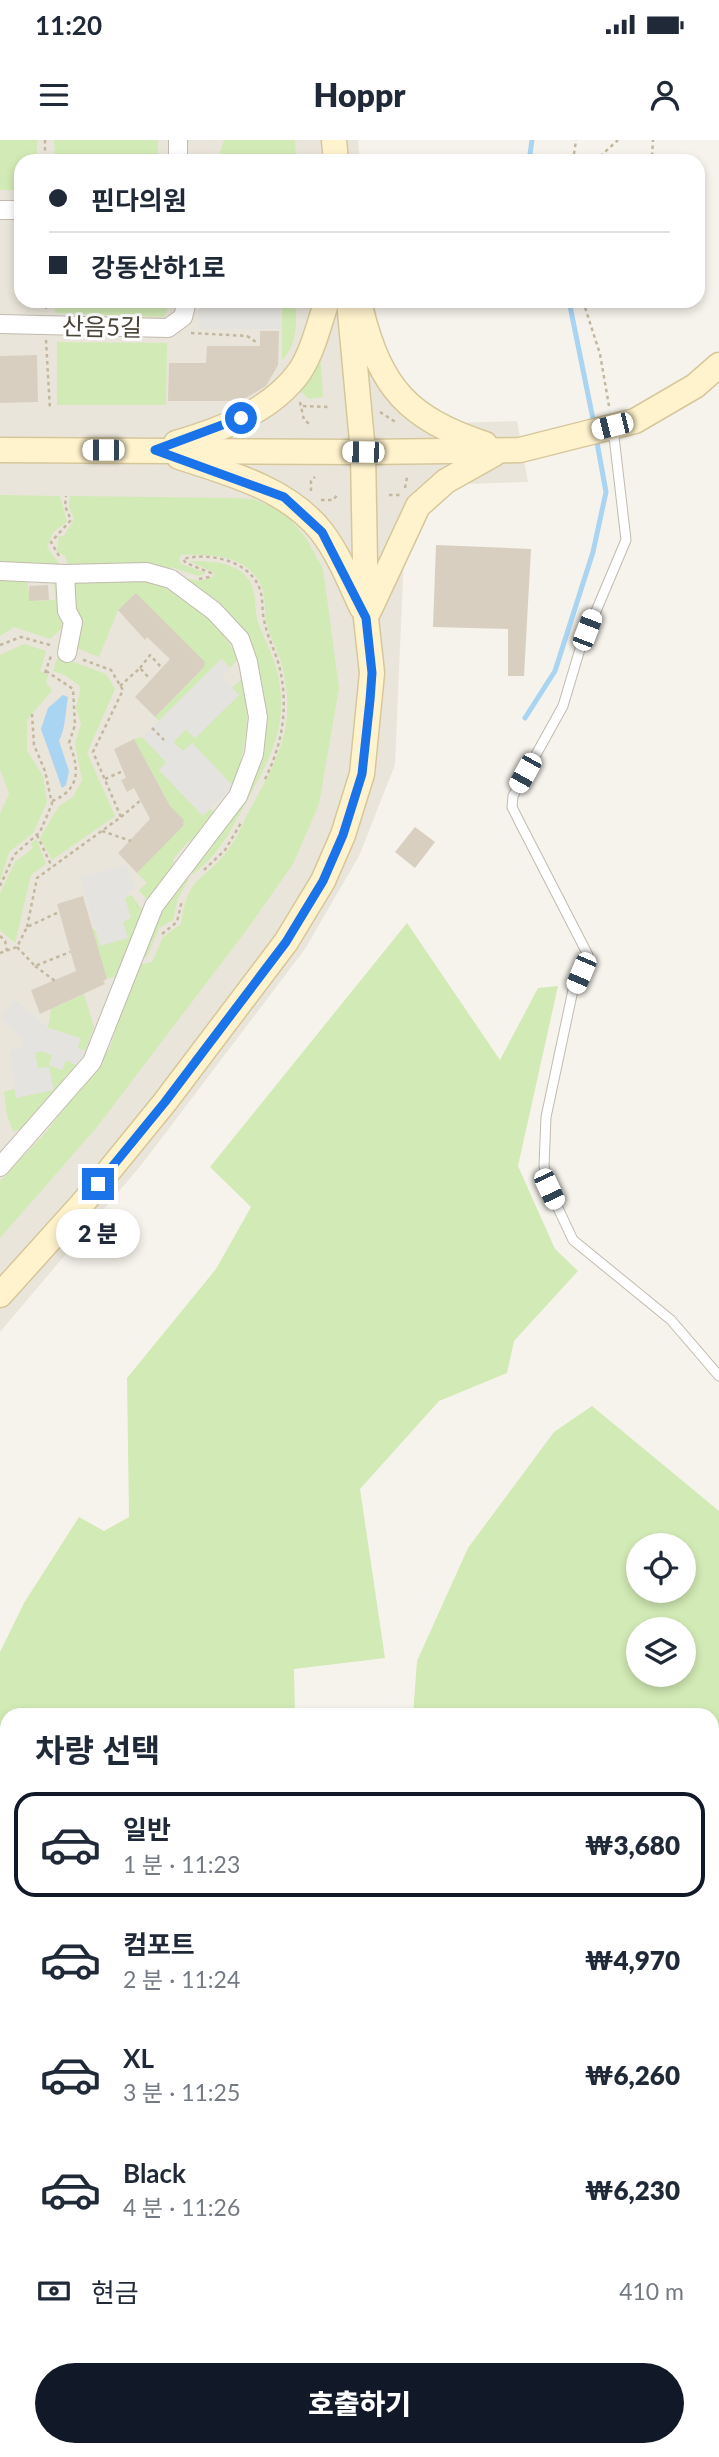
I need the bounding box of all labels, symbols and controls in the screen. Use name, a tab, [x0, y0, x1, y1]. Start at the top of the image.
text: 11:20	[35, 9, 102, 41]
text: Hoppr	[314, 75, 405, 114]
icon: menu	[35, 76, 73, 114]
icon: person	[646, 76, 684, 114]
text: 핀다의원	[91, 184, 187, 216]
text: 강동산하1로	[91, 251, 226, 283]
street label: 산음5길	[62, 311, 142, 341]
route start	[225, 402, 257, 434]
car	[590, 411, 635, 441]
car	[83, 440, 125, 461]
car	[342, 441, 385, 463]
car	[570, 607, 605, 653]
car	[506, 750, 545, 796]
car	[564, 950, 599, 996]
car	[531, 1166, 568, 1212]
route end	[82, 1168, 114, 1200]
callout: 2 분	[56, 1208, 140, 1258]
text: 2 분	[78, 1219, 118, 1247]
map controls	[626, 1533, 696, 1687]
button: locate	[626, 1533, 696, 1603]
button: layers	[626, 1617, 696, 1687]
text: 차량 선택	[35, 1730, 161, 1769]
icon: car	[39, 1813, 102, 1876]
text: 일반	[123, 1813, 171, 1845]
text: ₩3,680	[585, 1829, 680, 1861]
text: 1 분 · 11:23	[123, 1850, 240, 1878]
icon: car	[39, 1928, 102, 1991]
text: 컴포트	[123, 1928, 195, 1960]
text: ₩4,970	[585, 1944, 680, 1976]
text: 2 분 · 11:24	[123, 1965, 240, 1993]
text: XL	[123, 2042, 154, 2074]
icon: car	[39, 2043, 102, 2106]
text: ₩6,260	[585, 2059, 680, 2091]
text: 3 분 · 11:25	[123, 2078, 240, 2106]
text: Black	[123, 2157, 186, 2189]
icon: car	[39, 2158, 102, 2221]
text: ₩6,230	[585, 2174, 680, 2206]
text: 4 분 · 11:26	[123, 2193, 240, 2221]
icon: cash	[35, 2272, 73, 2310]
text: 현금	[91, 2276, 139, 2308]
text: 410 m	[619, 2277, 684, 2305]
button: 호출하기	[35, 2363, 684, 2443]

